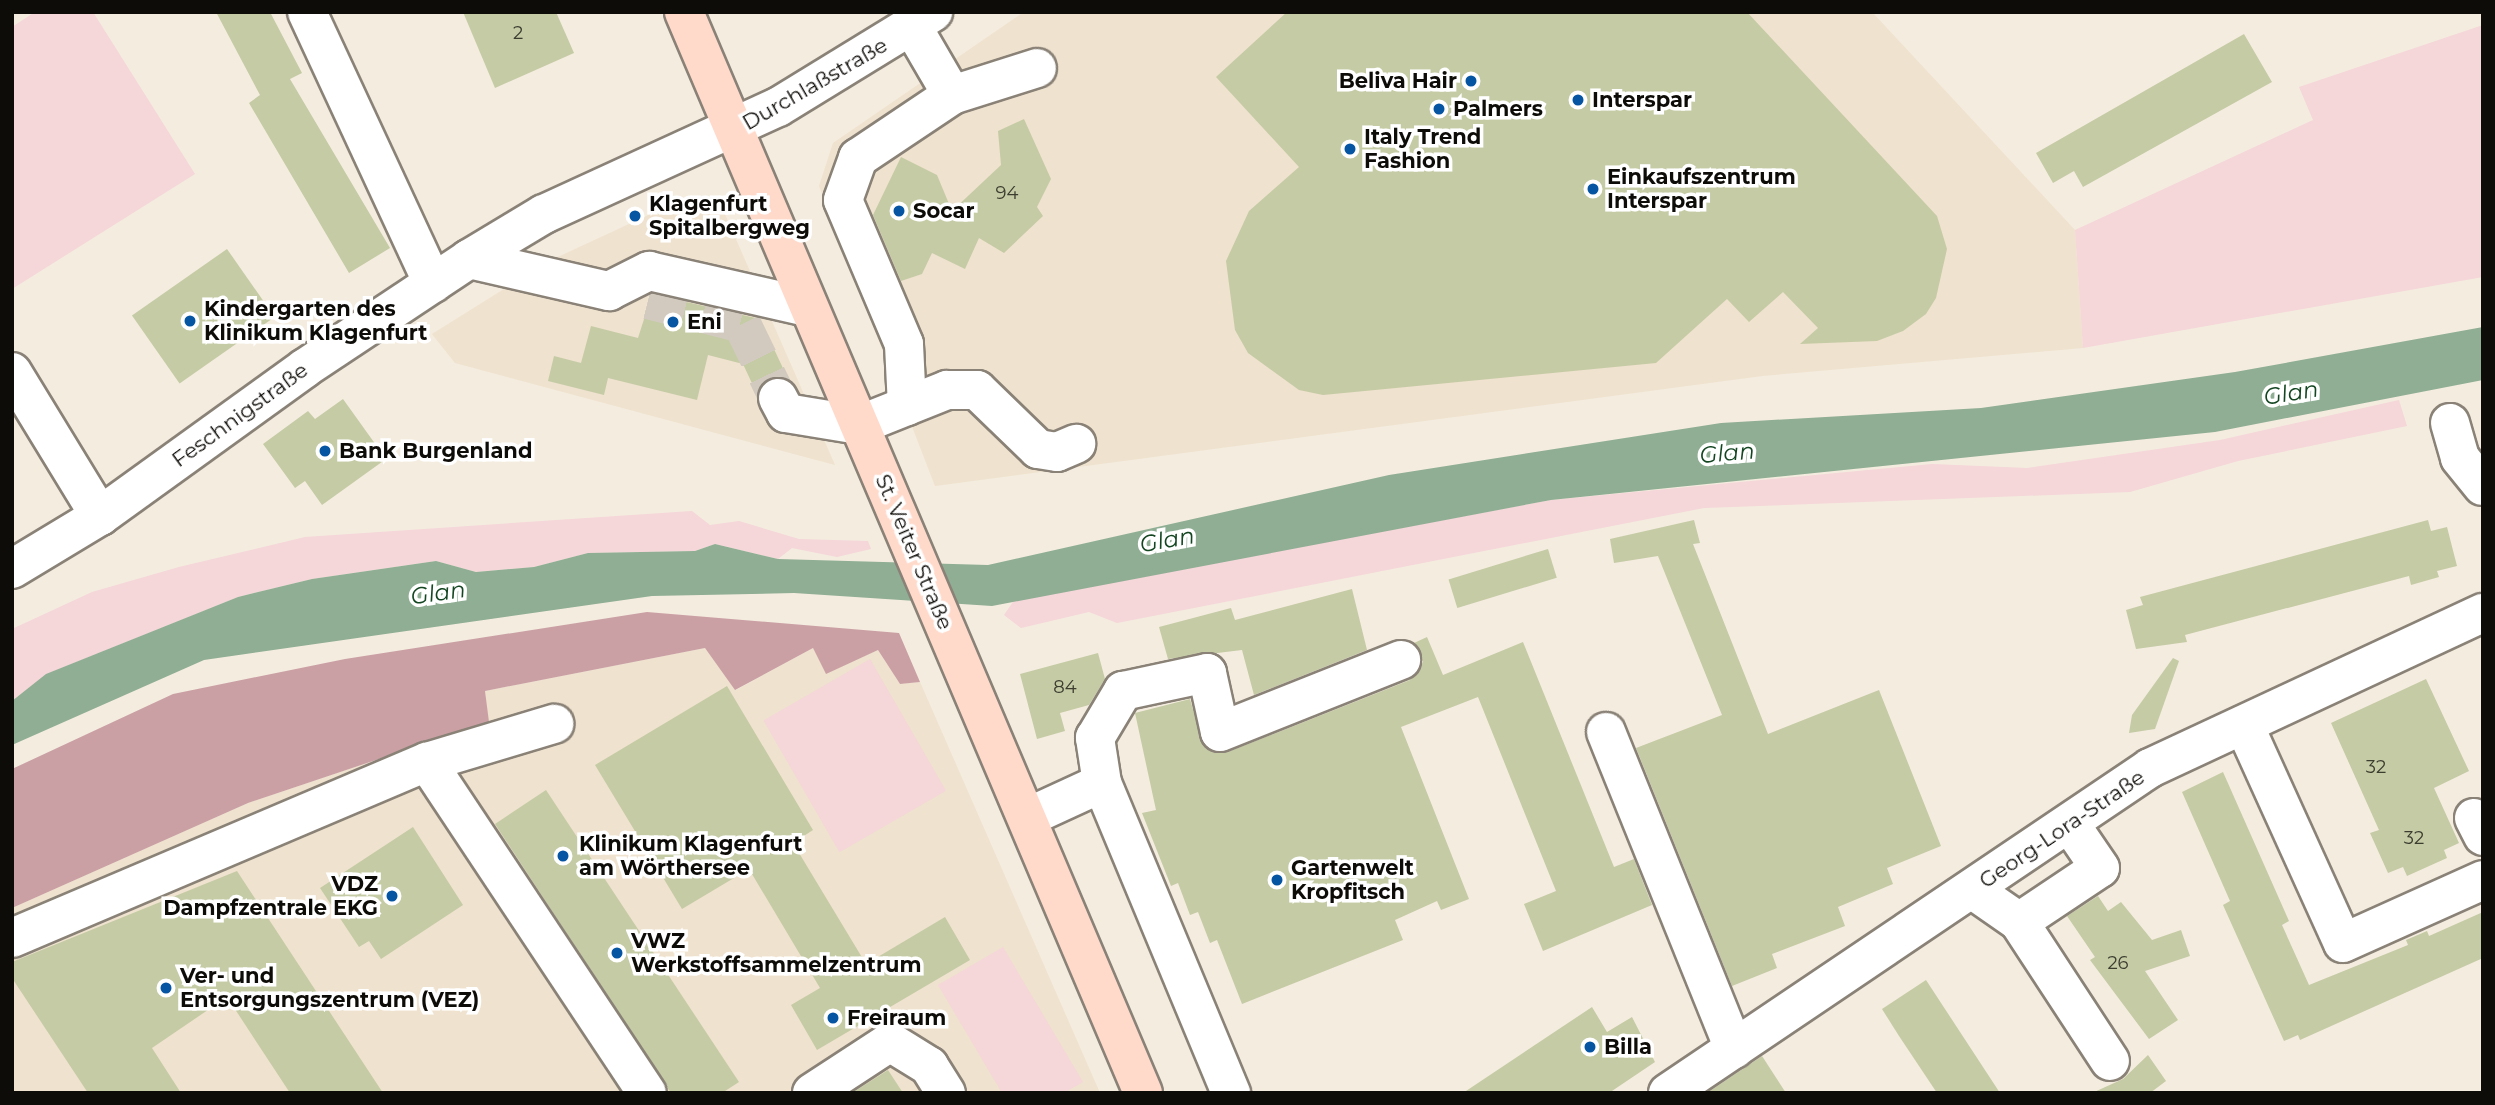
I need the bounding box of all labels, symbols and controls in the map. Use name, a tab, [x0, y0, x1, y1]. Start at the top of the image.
house number: 2	[513, 22, 523, 44]
street label: Durchlaßstraße	[738, 32, 892, 136]
place label: Beliva Hair	[1339, 68, 1457, 94]
marker: Beliva Hair	[1463, 73, 1479, 89]
place label: Interspar	[1592, 87, 1692, 113]
marker: Interspar	[1570, 92, 1586, 108]
place label: Palmers	[1453, 96, 1543, 122]
marker: Palmers	[1431, 101, 1447, 117]
place label: Italy Trend Fashion	[1364, 124, 1481, 174]
marker: Italy Trend Fashion	[1342, 141, 1358, 157]
place label: Einkaufszentrum Interspar	[1607, 164, 1796, 214]
marker: Einkaufszentrum Interspar	[1585, 181, 1601, 197]
house number: 94	[996, 182, 1018, 204]
place label: Klagenfurt Spitalbergweg	[649, 191, 810, 241]
place label: Socar	[913, 198, 975, 224]
marker: Socar	[891, 203, 907, 219]
marker: Klagenfurt Spitalbergweg	[627, 208, 643, 224]
place label: Kindergarten des Klinikum Klagenfurt	[204, 296, 427, 346]
place label: Eni	[687, 309, 722, 335]
marker: Kindergarten des Klinikum Klagenfurt	[182, 313, 198, 329]
marker: Eni	[665, 314, 681, 330]
street label: Feschnigstraße	[167, 357, 313, 473]
water label: Glan	[2262, 375, 2320, 411]
water label: Glan	[1698, 437, 1756, 469]
place label: Bank Burgenland	[339, 438, 532, 464]
marker: Bank Burgenland	[317, 443, 333, 459]
street label: St. Veiter Straße	[870, 471, 958, 633]
water label: Glan	[1137, 522, 1197, 558]
water label: Glan	[409, 575, 467, 611]
house number: 84	[1053, 676, 1077, 698]
house number: 32	[2366, 756, 2386, 778]
street label: Georg-Lora-Straße	[1975, 764, 2149, 894]
house number: 32	[2404, 827, 2424, 849]
place label: Klinikum Klagenfurt am Wörthersee	[579, 831, 802, 881]
marker: Klinikum Klagenfurt am Wörthersee	[553, 846, 573, 866]
place label: Gartenwelt Kropfitsch	[1291, 855, 1414, 905]
place label: VDZ Dampfzentrale EKG	[163, 871, 378, 921]
marker: Gartenwelt Kropfitsch	[1269, 872, 1285, 888]
marker: VDZ Dampfzentrale EKG	[384, 888, 400, 904]
place label: VWZ Werkstoffsammelzentrum	[631, 928, 921, 978]
marker: VWZ Werkstoffsammelzentrum	[609, 945, 625, 961]
house number: 26	[2107, 952, 2129, 974]
place label: Ver- und Entsorgungszentrum (VEZ)	[180, 963, 479, 1013]
marker: Ver- und Entsorgungszentrum (VEZ)	[158, 980, 174, 996]
place label: Freiraum	[847, 1005, 946, 1031]
marker: Freiraum	[825, 1010, 841, 1026]
place label: Billa	[1604, 1034, 1652, 1060]
marker: Billa	[1582, 1039, 1598, 1055]

